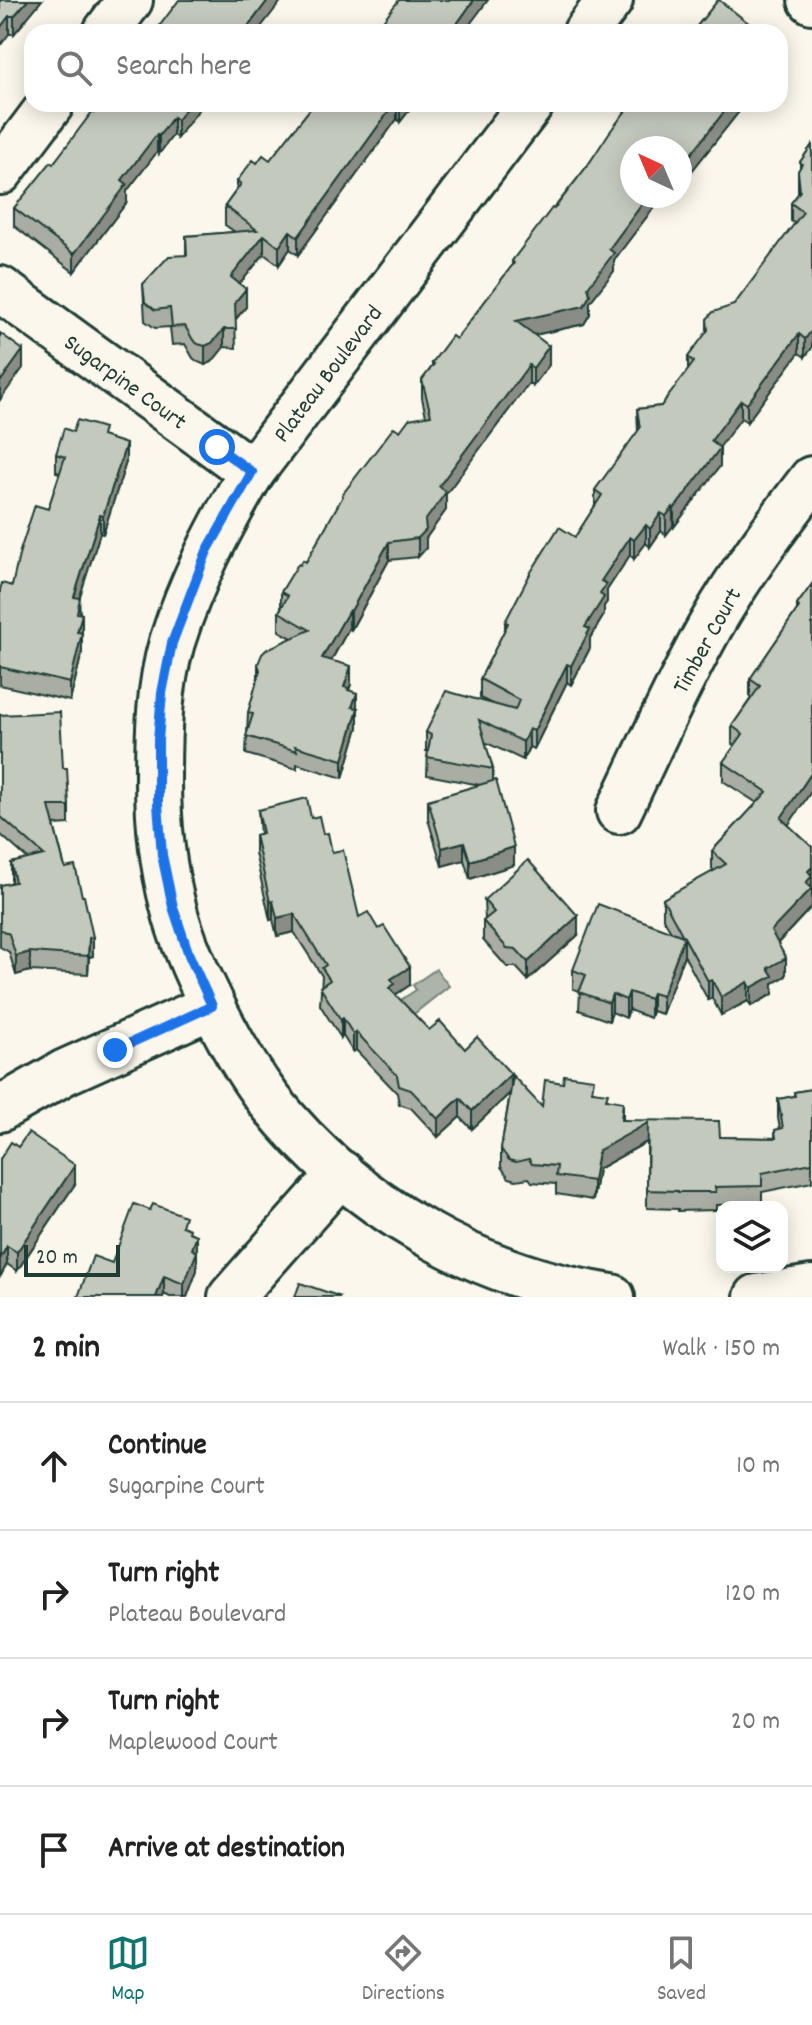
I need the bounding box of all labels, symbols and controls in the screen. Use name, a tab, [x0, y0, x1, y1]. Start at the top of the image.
search box	[24, 24, 788, 112]
icon: search	[52, 46, 96, 90]
text: Search here	[116, 47, 252, 90]
north arrow	[620, 136, 692, 208]
street label: Plateau Boulevard	[266, 299, 392, 451]
street label: Sugarpine Court	[56, 327, 193, 440]
route start	[199, 429, 235, 465]
street label: Timber Court	[666, 582, 752, 701]
route end	[97, 1032, 133, 1068]
map controls	[716, 1201, 788, 1273]
button: layers	[716, 1201, 788, 1273]
scale bar	[24, 1241, 120, 1277]
text: 20 m	[36, 1243, 78, 1274]
text: 2 min	[32, 1325, 100, 1374]
text: Walk · 150 m	[662, 1331, 780, 1368]
text: Continue	[108, 1426, 207, 1469]
icon: ahead	[32, 1444, 76, 1488]
text: 10 m	[736, 1448, 780, 1485]
text: Sugarpine Court	[108, 1469, 265, 1506]
text: Turn right	[108, 1554, 219, 1597]
icon: right	[32, 1572, 76, 1616]
text: 120 m	[725, 1576, 780, 1613]
text: Plateau Boulevard	[108, 1597, 286, 1634]
text: Turn right	[108, 1682, 219, 1725]
icon: right	[32, 1700, 76, 1744]
text: 20 m	[731, 1704, 780, 1741]
text: Maplewood Court	[108, 1725, 278, 1762]
icon: arrive	[32, 1828, 76, 1872]
text: Arrive at destination	[108, 1829, 345, 1872]
tab: Map	[106, 1931, 150, 2010]
tab: Directions	[362, 1931, 445, 2010]
tab: Saved	[657, 1931, 706, 2010]

